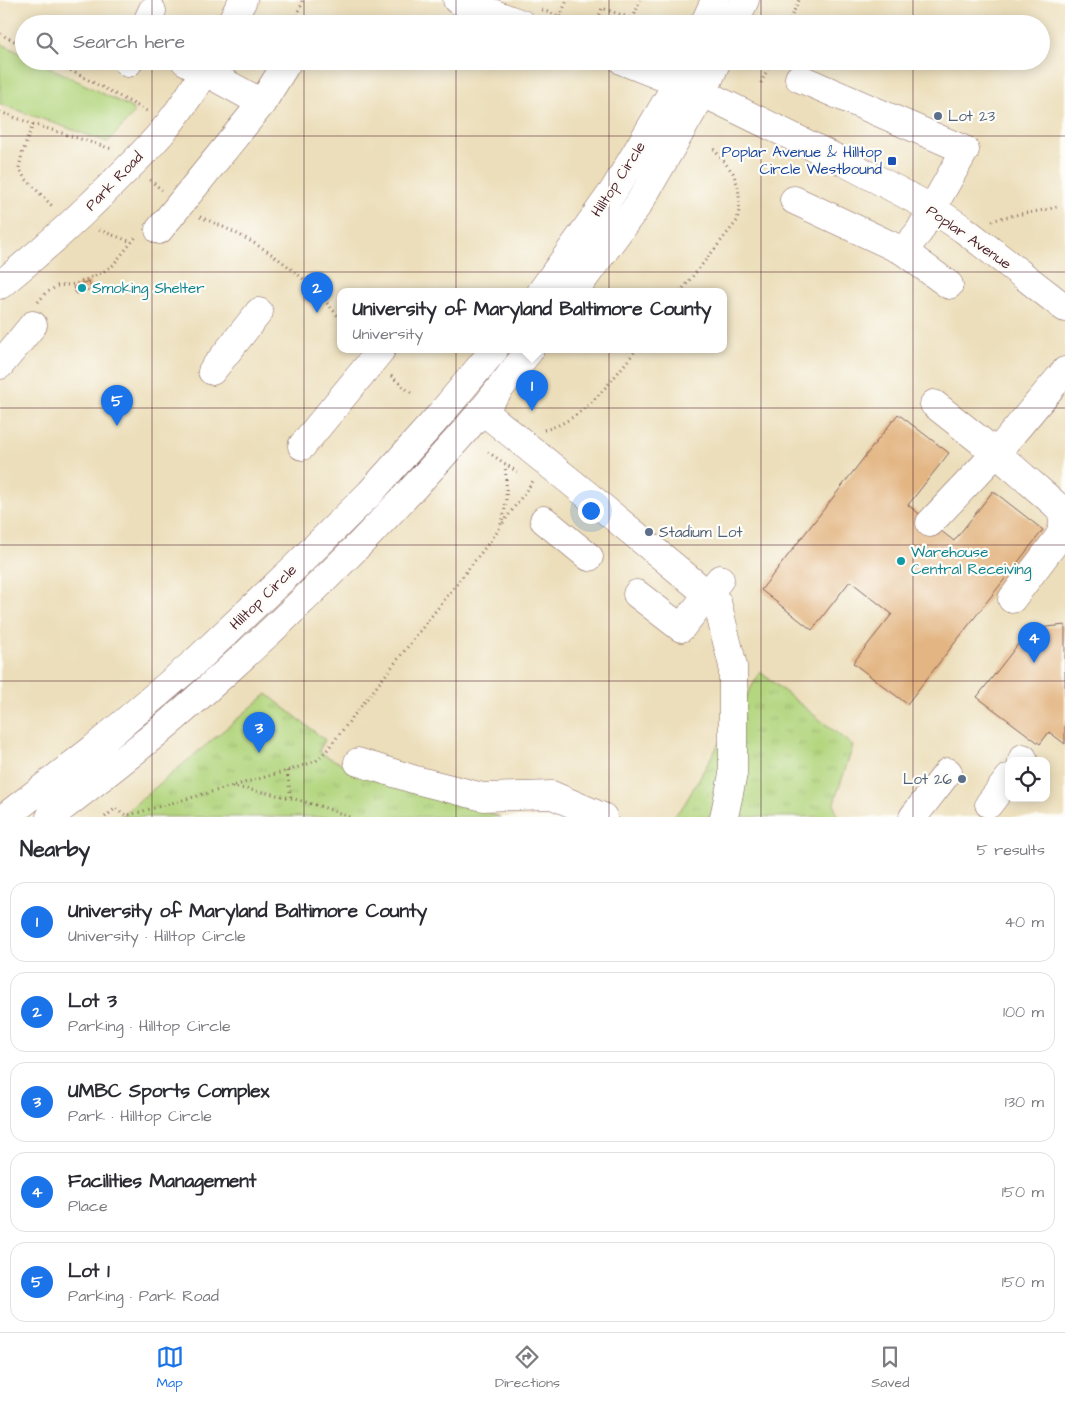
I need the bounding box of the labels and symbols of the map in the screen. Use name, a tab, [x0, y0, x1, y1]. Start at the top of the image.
place label: Lot 23	[948, 106, 995, 127]
marker: Lot 23	[932, 110, 944, 122]
street label: Hilltop Circle	[586, 137, 651, 221]
place label: Poplar Avenue & Hilltop Circle Westbound	[722, 142, 882, 180]
street label: Park Road	[81, 147, 148, 216]
marker: Poplar Avenue & Hilltop Circle Westbound	[886, 155, 898, 167]
street label: Poplar Avenue	[922, 200, 1015, 275]
pin: 2	[301, 272, 333, 313]
place label: Smoking Shelter	[92, 278, 204, 300]
marker: Smoking Shelter	[76, 282, 88, 294]
pin: 1	[516, 370, 548, 411]
pin: 5	[101, 385, 133, 426]
your location	[578, 498, 604, 524]
place label: Stadium Lot	[659, 522, 742, 543]
marker: Stadium Lot	[643, 526, 655, 538]
place label: Warehouse Central Receiving	[911, 542, 1032, 581]
marker: Warehouse Central Receiving	[895, 555, 907, 567]
street label: Hilltop Circle	[225, 560, 302, 635]
pin: 4	[1018, 622, 1050, 663]
pin: 3	[243, 712, 275, 753]
place label: Lot 26	[903, 769, 953, 790]
marker: Lot 26	[956, 773, 968, 785]

